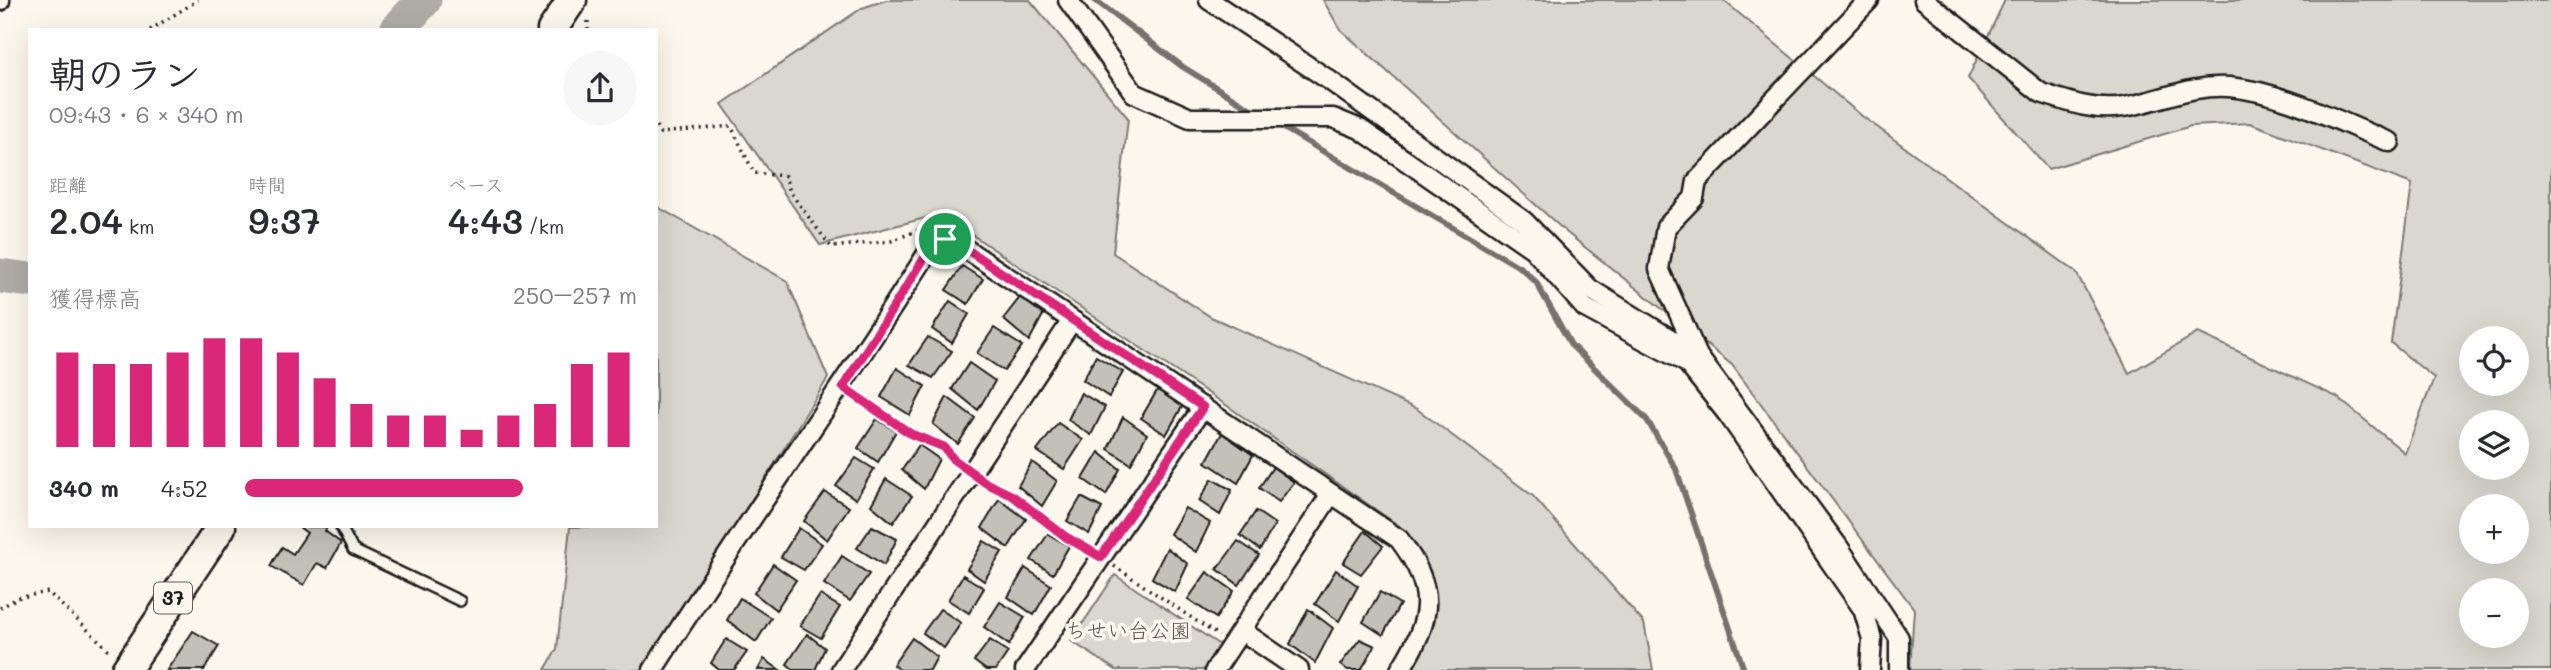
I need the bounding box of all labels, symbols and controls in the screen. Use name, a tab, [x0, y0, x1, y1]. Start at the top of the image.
text: 朝のラン	[49, 48, 201, 98]
button: share	[563, 51, 637, 125]
text: 09:43 · 6 × 340 m	[49, 99, 244, 129]
text: 距離	[49, 172, 87, 197]
text: 時間	[248, 172, 286, 197]
text: ペース	[448, 172, 504, 197]
text: 2.04	[49, 197, 123, 243]
text: 9:37	[248, 197, 321, 243]
text: 4:43	[448, 197, 523, 243]
pin	[915, 209, 975, 269]
text: km	[123, 214, 154, 239]
text: /km	[523, 214, 564, 239]
icon: arrive	[926, 220, 964, 258]
text: 250–257 m	[513, 280, 637, 310]
text: 獲得標高	[49, 283, 141, 313]
map controls	[2459, 326, 2529, 648]
button: locate	[2459, 326, 2529, 396]
button: layers	[2459, 410, 2529, 480]
text: 340 m	[49, 473, 119, 503]
text: 4:52	[161, 473, 208, 503]
button: +	[2459, 494, 2529, 564]
button: −	[2459, 578, 2529, 648]
road number: 37	[154, 582, 192, 614]
park label: ちせい台公園	[1065, 616, 1191, 643]

